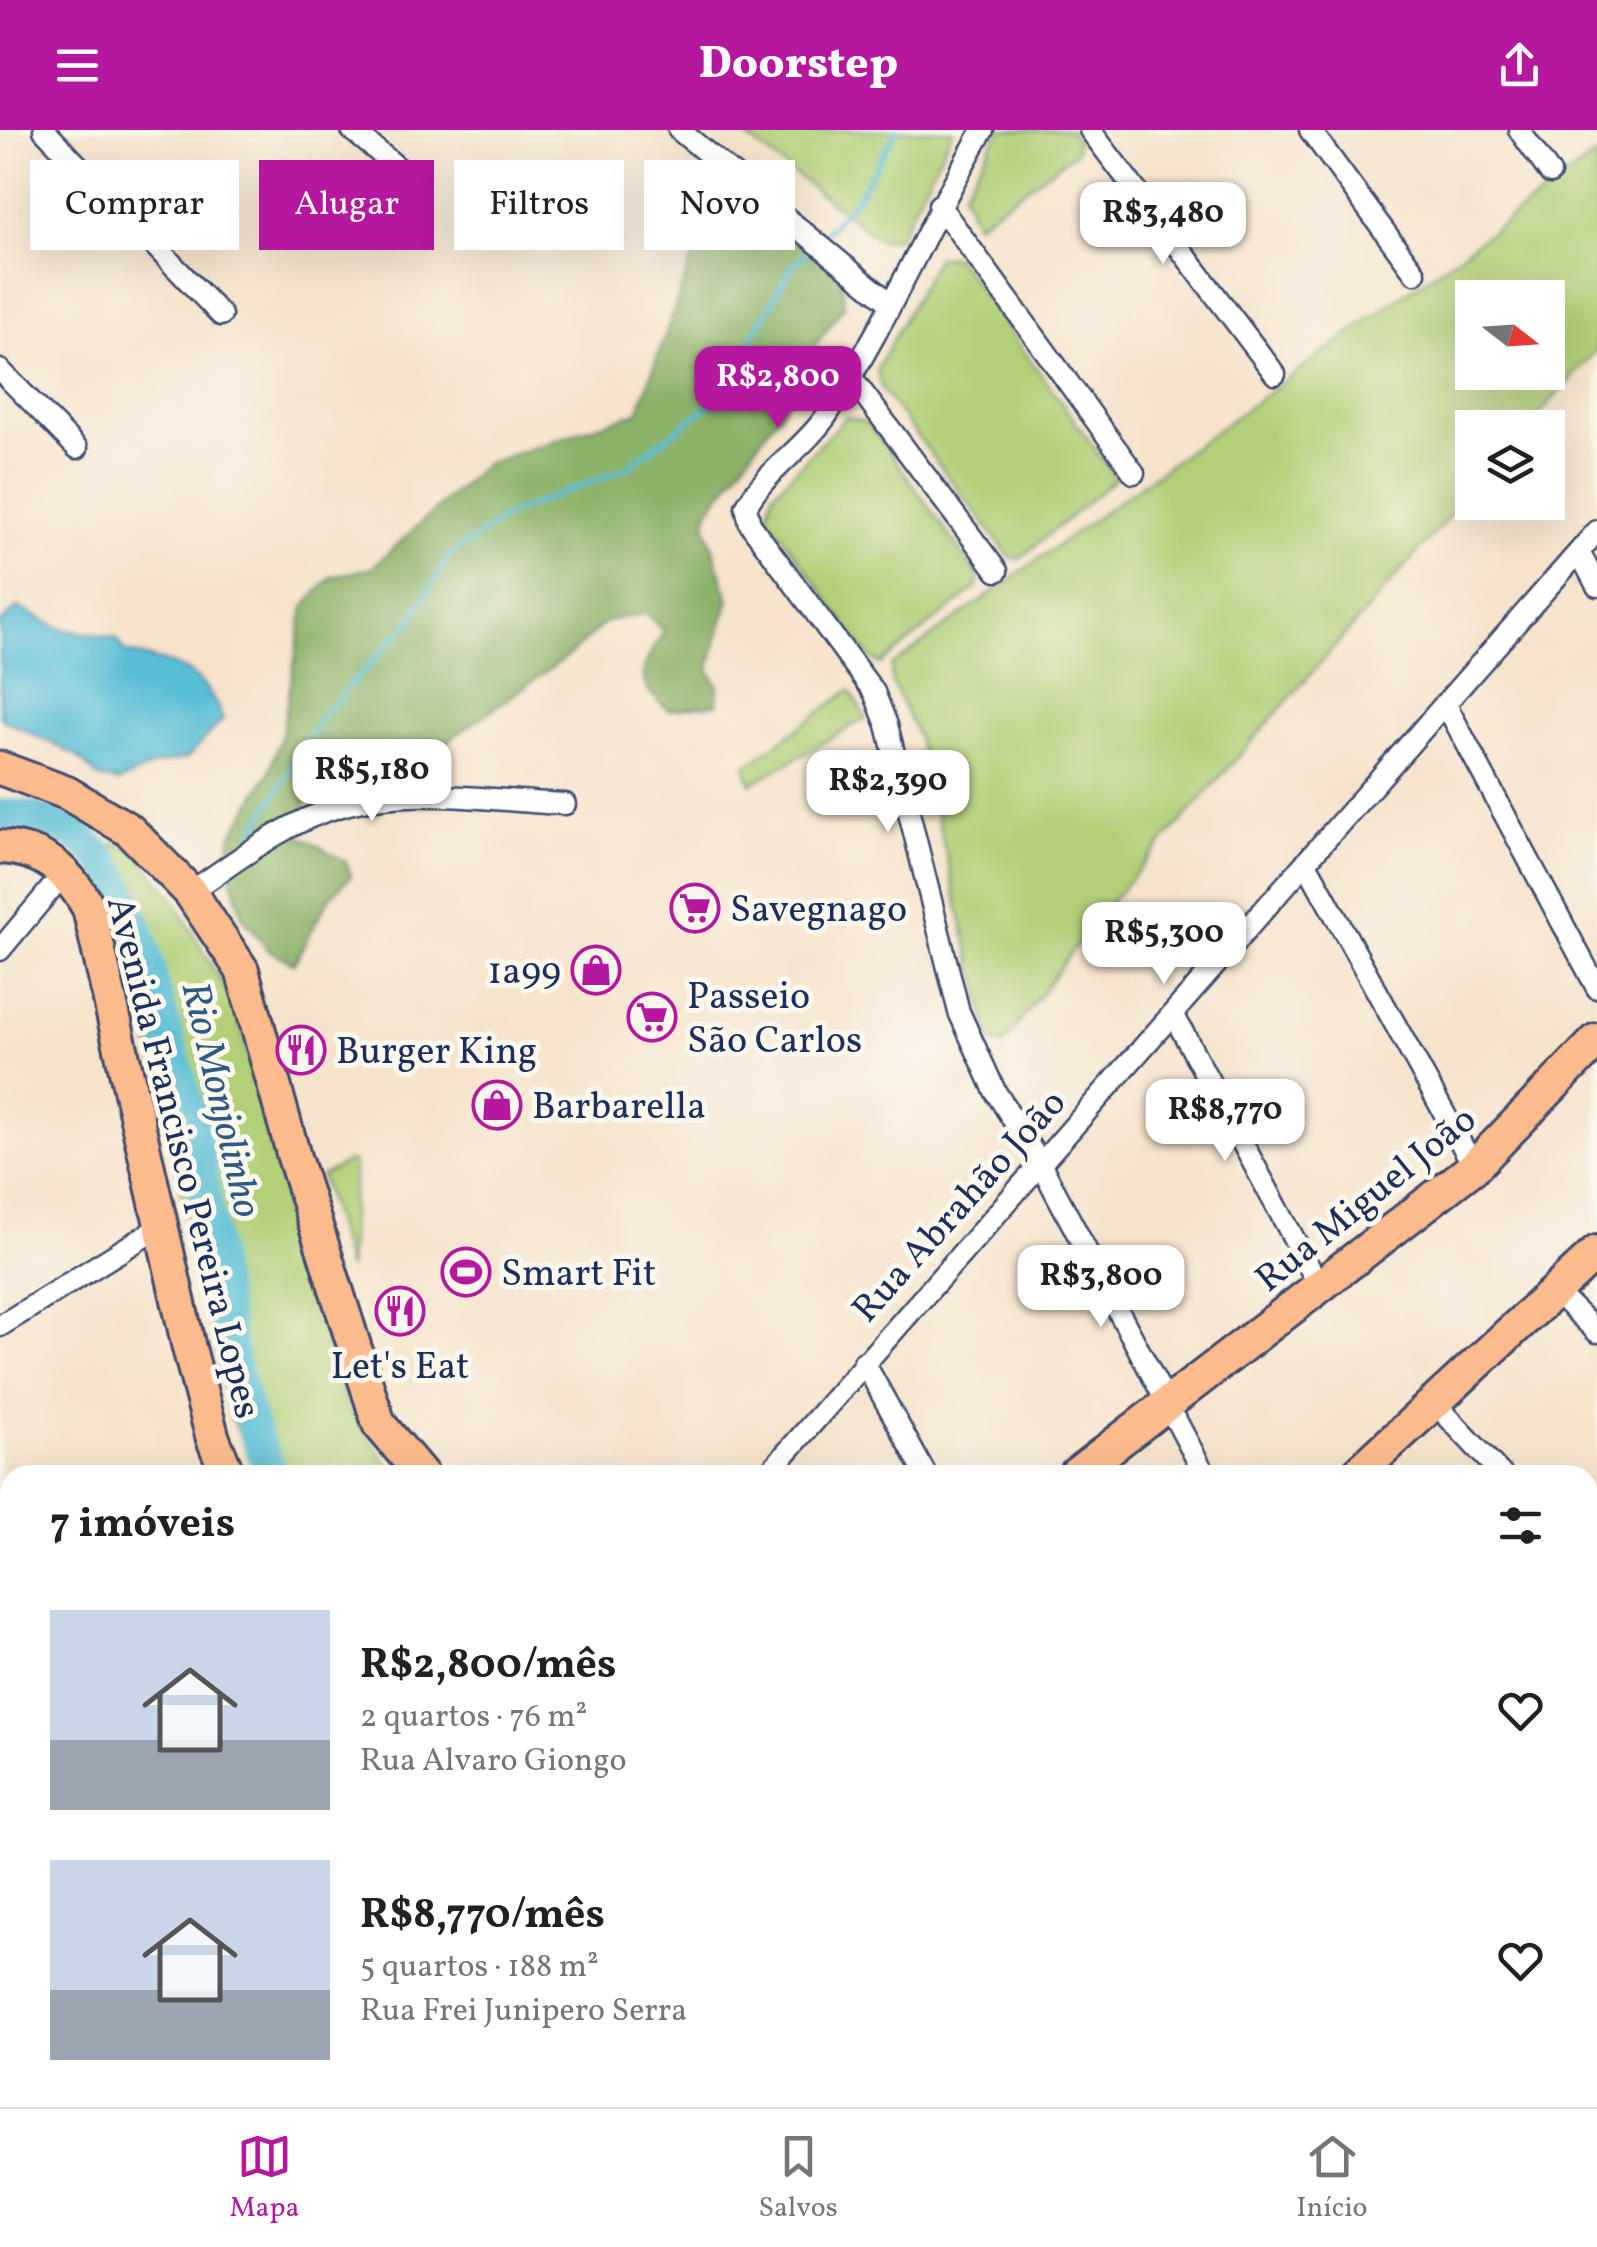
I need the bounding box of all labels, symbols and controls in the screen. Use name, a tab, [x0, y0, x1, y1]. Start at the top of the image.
text: Doorstep	[699, 34, 898, 97]
icon: menu	[50, 38, 105, 93]
icon: share	[1492, 38, 1547, 93]
chip: Comprar	[30, 160, 239, 250]
chip: Alugar	[259, 160, 434, 250]
chip: Filtros	[454, 160, 624, 250]
chip: Novo	[644, 160, 795, 250]
pin: R$3,480	[1071, 182, 1255, 267]
text: R$3,480	[1102, 192, 1224, 236]
north arrow	[1455, 280, 1565, 390]
map controls	[1455, 280, 1565, 520]
pin: R$2,800	[686, 346, 870, 431]
text: R$2,800	[716, 356, 840, 400]
button: layers	[1455, 410, 1565, 520]
pin: R$5,180	[280, 739, 464, 824]
text: R$5,180	[315, 749, 429, 793]
pin: R$2,390	[796, 750, 980, 835]
text: R$2,390	[828, 760, 948, 804]
supermarket icon: Savegnago	[669, 882, 721, 934]
place label: Savegnago	[730, 885, 907, 938]
street label: Avenida Francisco Pereira Lopes	[91, 891, 272, 1424]
pin: R$5,300	[1072, 902, 1256, 987]
text: R$5,300	[1104, 912, 1224, 956]
shop icon: 1a99	[570, 944, 622, 996]
place label: 1a99	[488, 947, 561, 1000]
place label: Passeio São Carlos	[687, 972, 862, 1069]
water label: Rio Monjolinho	[165, 977, 273, 1223]
supermarket icon: Passeio São Carlos	[626, 991, 678, 1043]
restaurant icon: Burger King	[275, 1024, 327, 1076]
place label: Burger King	[336, 1027, 537, 1080]
shop icon: Barbarella	[471, 1079, 523, 1131]
street label: Rua Abrahão João	[841, 1079, 1080, 1336]
pin: R$8,770	[1133, 1079, 1317, 1164]
place label: Barbarella	[532, 1082, 706, 1135]
text: R$8,770	[1168, 1089, 1282, 1133]
street label: Rua Miguel João	[1245, 1095, 1489, 1306]
pin: R$3,800	[1009, 1245, 1193, 1330]
sports icon: Smart Fit	[440, 1246, 492, 1298]
place label: Smart Fit	[501, 1249, 656, 1302]
text: R$3,800	[1039, 1255, 1163, 1299]
restaurant icon: Let's Eat	[374, 1285, 426, 1337]
place label: Let's Eat	[331, 1342, 469, 1395]
text: 7 imóveis	[50, 1496, 235, 1555]
icon: filters	[1493, 1498, 1548, 1553]
text: R$2,800/mês	[360, 1637, 616, 1696]
icon: home	[130, 1650, 250, 1770]
icon: heart	[1493, 1683, 1548, 1738]
text: 2 quartos · 76 m²	[360, 1696, 587, 1740]
text: Rua Alvaro Giongo	[360, 1740, 627, 1784]
text: R$8,770/mês	[360, 1887, 605, 1946]
icon: home	[130, 1900, 250, 2020]
icon: heart	[1493, 1933, 1548, 1988]
text: 5 quartos · 188 m²	[360, 1946, 599, 1990]
text: Rua Frei Junipero Serra	[360, 1990, 687, 2034]
tab: Mapa	[229, 2129, 300, 2228]
tab: Salvos	[758, 2129, 838, 2228]
tab: Início	[1297, 2129, 1368, 2228]

